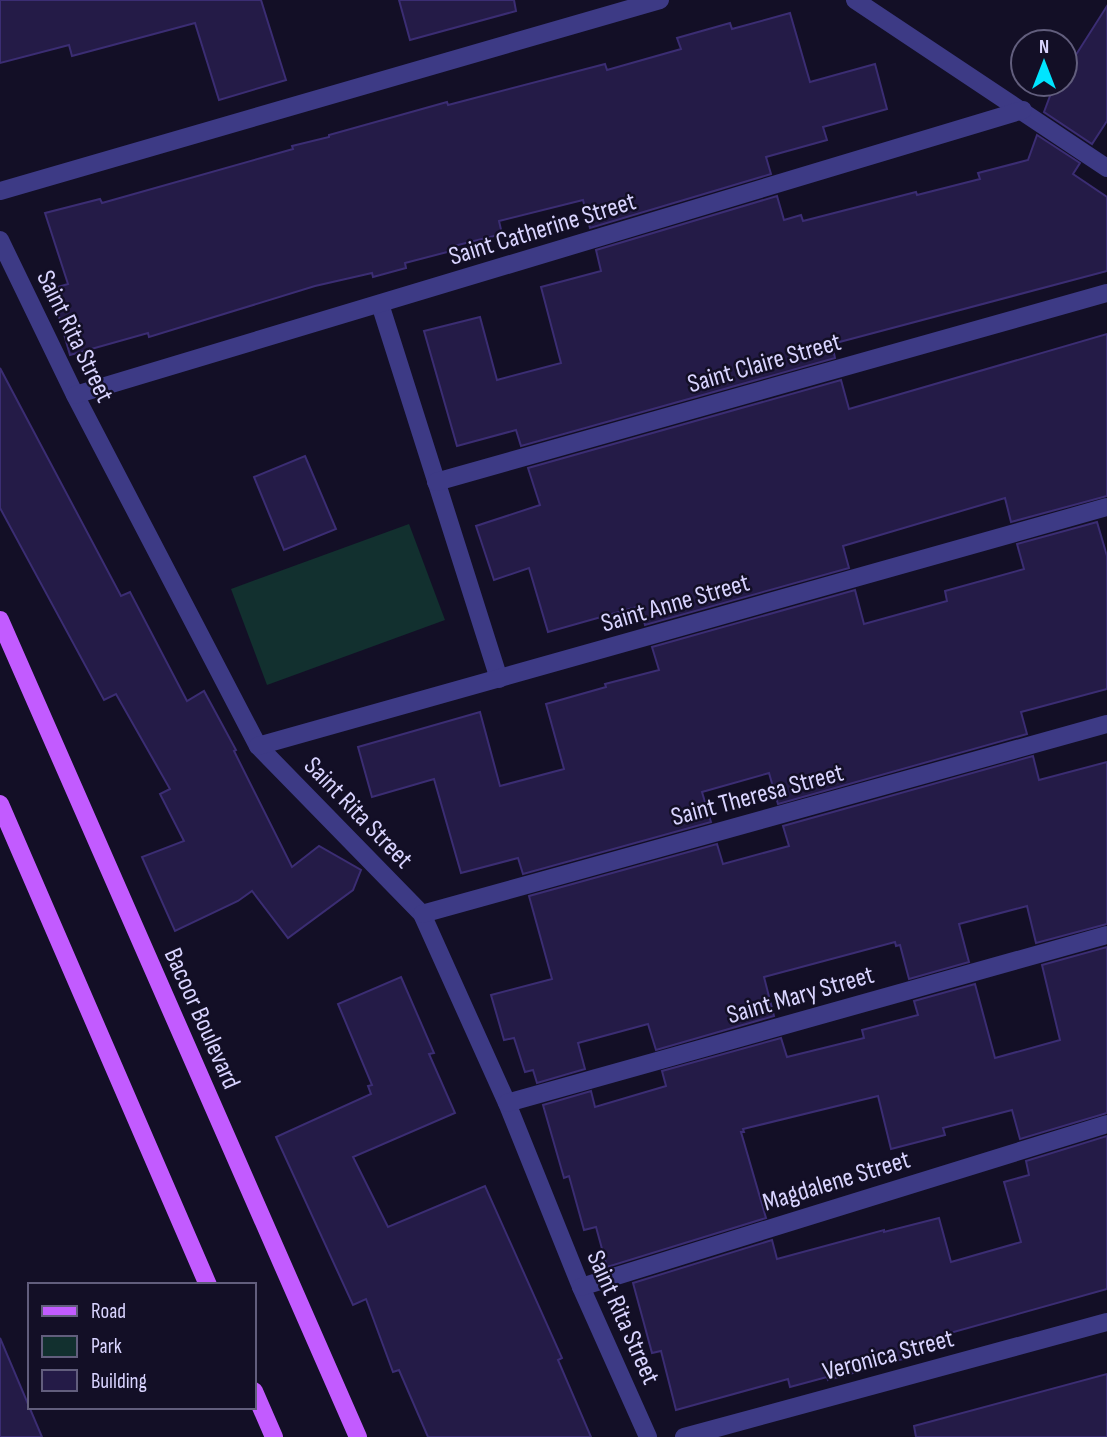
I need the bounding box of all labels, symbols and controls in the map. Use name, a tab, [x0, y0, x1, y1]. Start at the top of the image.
north arrow	[1009, 28, 1079, 98]
text: N	[1039, 36, 1049, 59]
street label: Saint Catherine Street	[445, 186, 640, 273]
street label: Saint Rita Street	[29, 266, 120, 408]
street label: Saint Claire Street	[684, 327, 845, 400]
street label: Saint Anne Street	[598, 567, 753, 639]
street label: Saint Rita Street	[297, 751, 419, 875]
street label: Saint Theresa Street	[668, 758, 847, 833]
street label: Bacoor Boulevard	[157, 943, 247, 1094]
street label: Saint Mary Street	[723, 960, 878, 1031]
street label: Magdalene Street	[759, 1144, 914, 1219]
street label: Saint Rita Street	[579, 1246, 666, 1389]
legend	[28, 1283, 256, 1409]
text: Road	[91, 1299, 126, 1324]
street label: Veronica Street	[820, 1323, 957, 1388]
text: Park	[91, 1334, 122, 1359]
text: Building	[91, 1369, 147, 1394]

